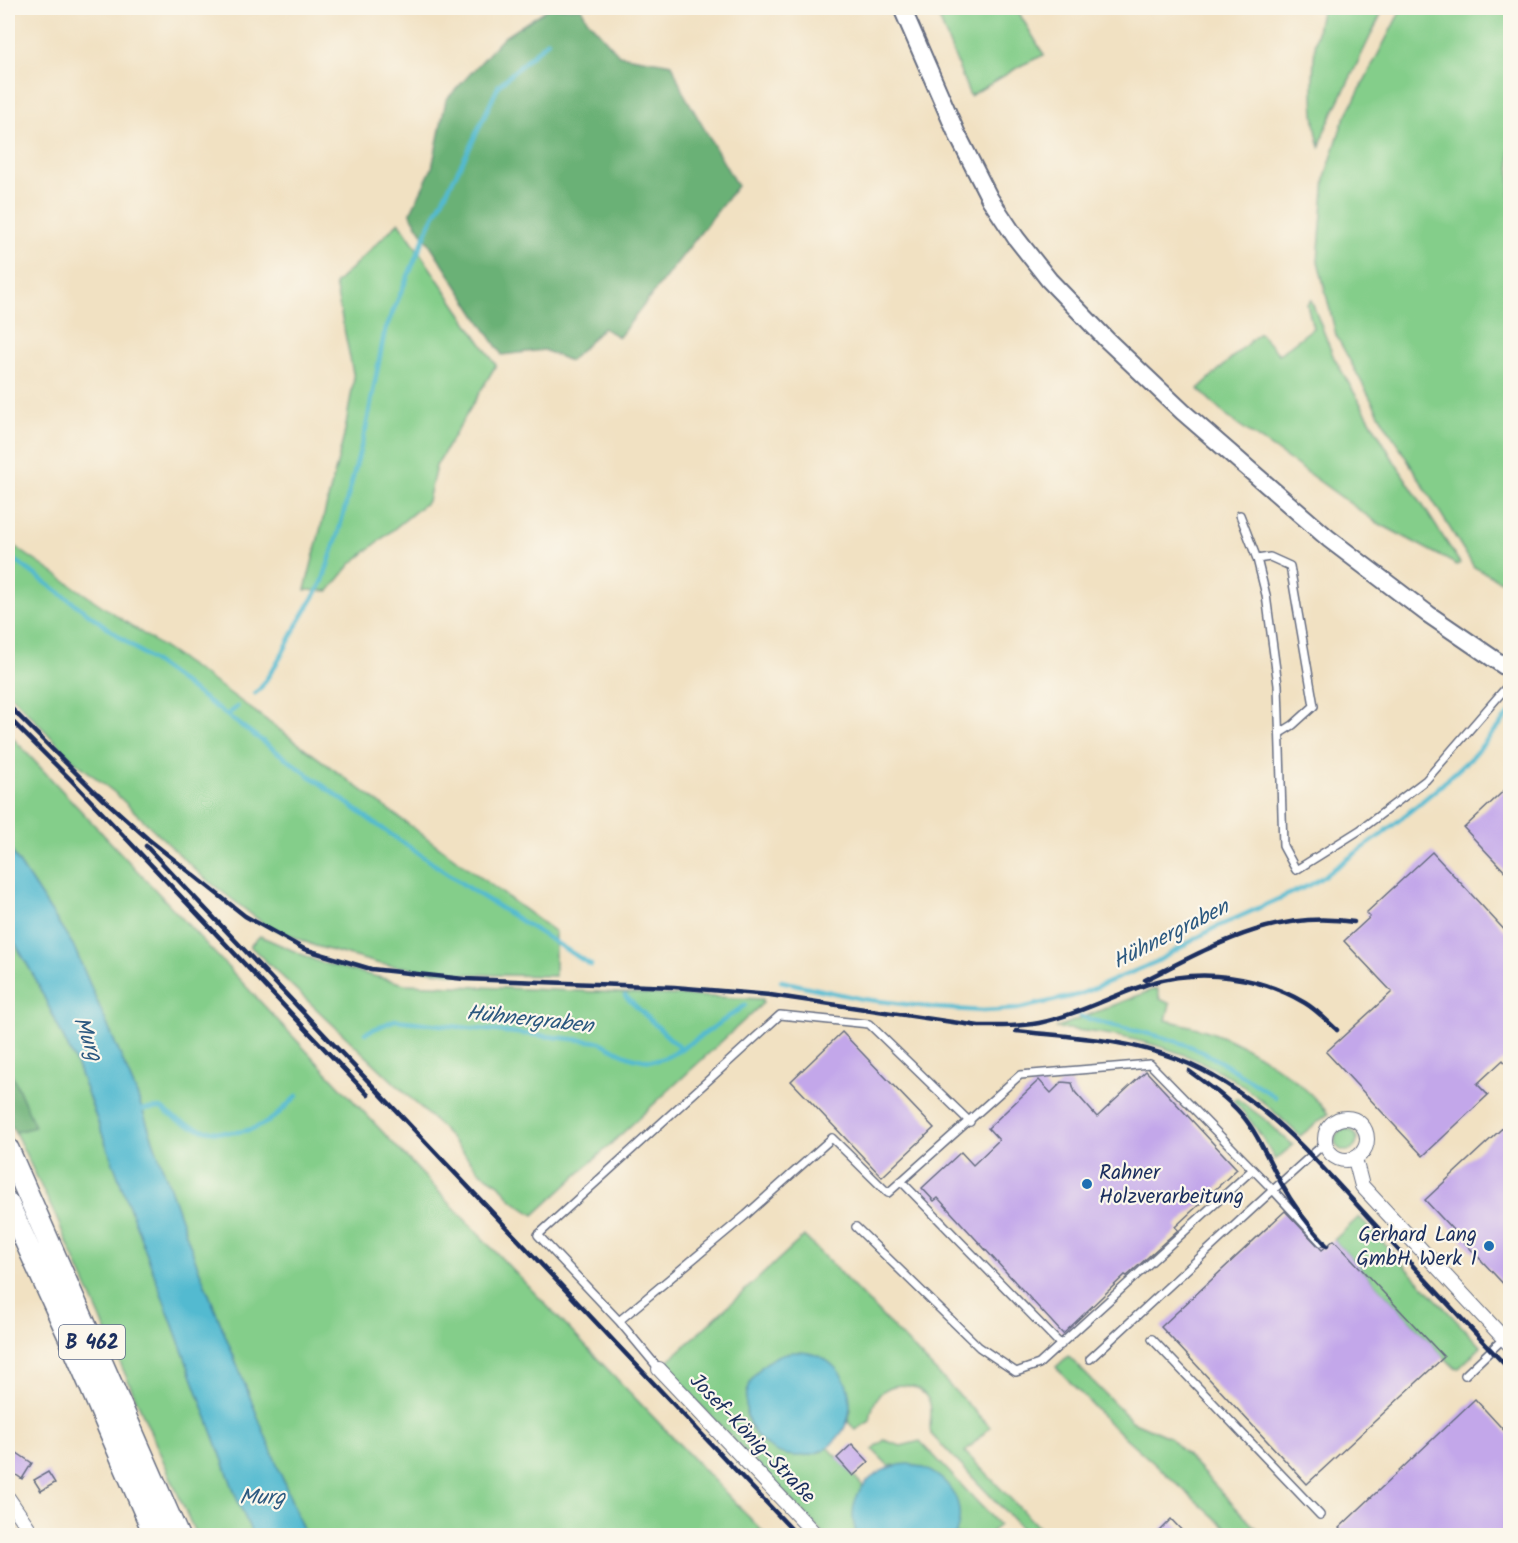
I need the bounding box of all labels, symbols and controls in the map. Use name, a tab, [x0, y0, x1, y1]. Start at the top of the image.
water label: Hühnergraben	[1107, 890, 1238, 980]
water label: Hühnergraben	[465, 996, 597, 1045]
water label: Murg	[62, 1011, 112, 1068]
place label: Rahner Holzverarbeitung	[1099, 1157, 1244, 1214]
marker: Rahner Holzverarbeitung	[1080, 1177, 1094, 1191]
place label: Gerhard Lang GmbH Werk 1	[1356, 1219, 1477, 1276]
marker: Gerhard Lang GmbH Werk 1	[1482, 1239, 1496, 1253]
road number: B 462	[59, 1325, 125, 1359]
street label: Josef-König-Straße	[681, 1366, 823, 1512]
water label: Murg	[239, 1481, 286, 1516]

